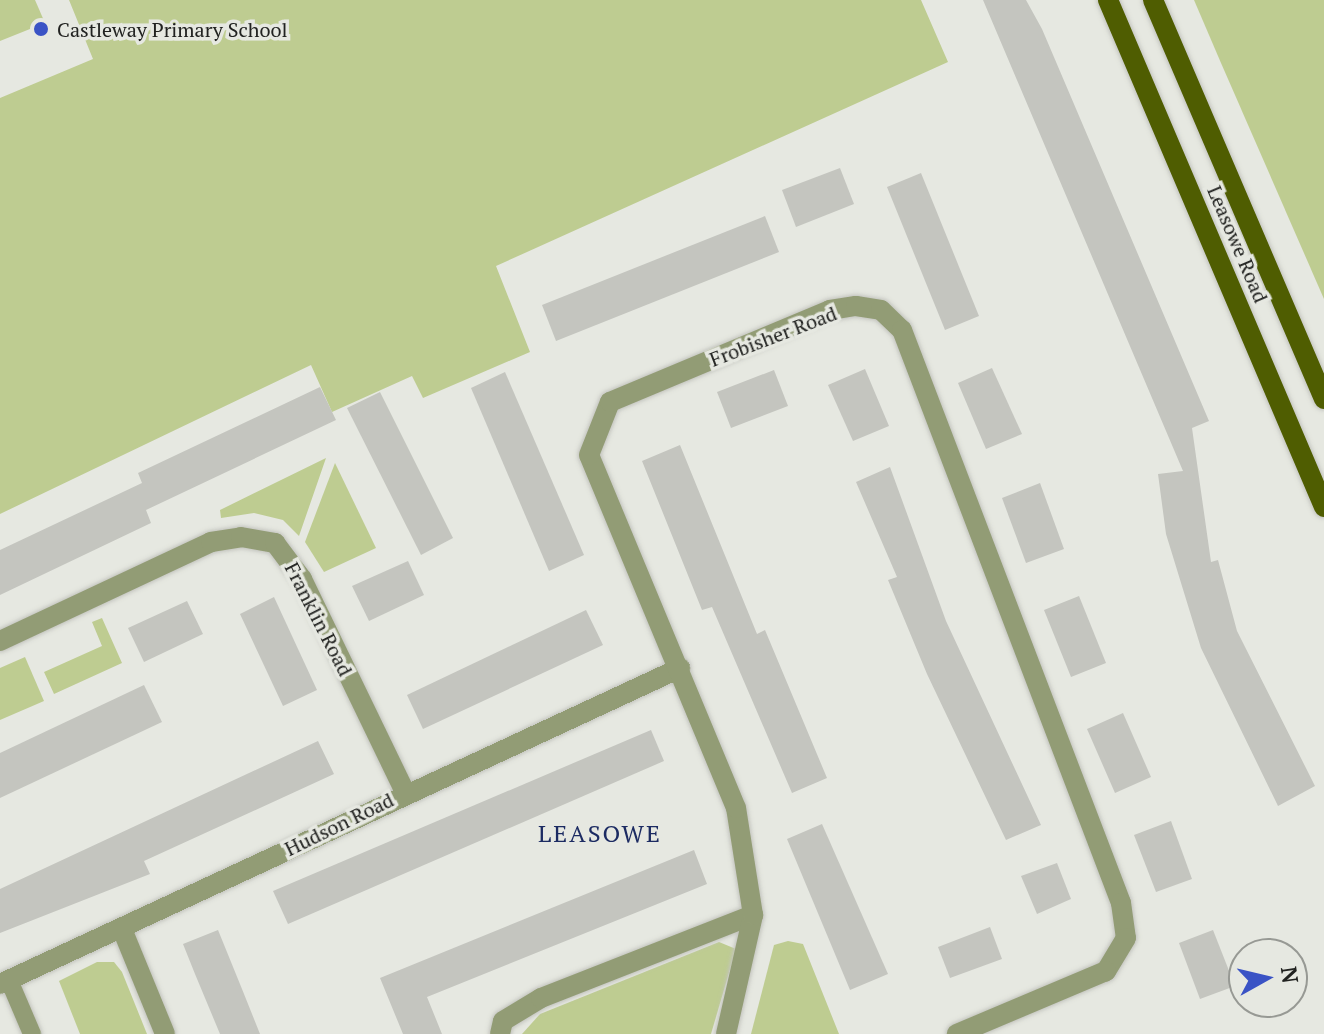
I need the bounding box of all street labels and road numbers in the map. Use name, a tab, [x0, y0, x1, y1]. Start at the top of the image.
street label: Leasowe Road	[1203, 182, 1273, 306]
street label: Frobisher Road	[706, 301, 840, 371]
street label: Franklin Road	[280, 558, 358, 680]
street label: Hudson Road	[281, 787, 397, 861]

